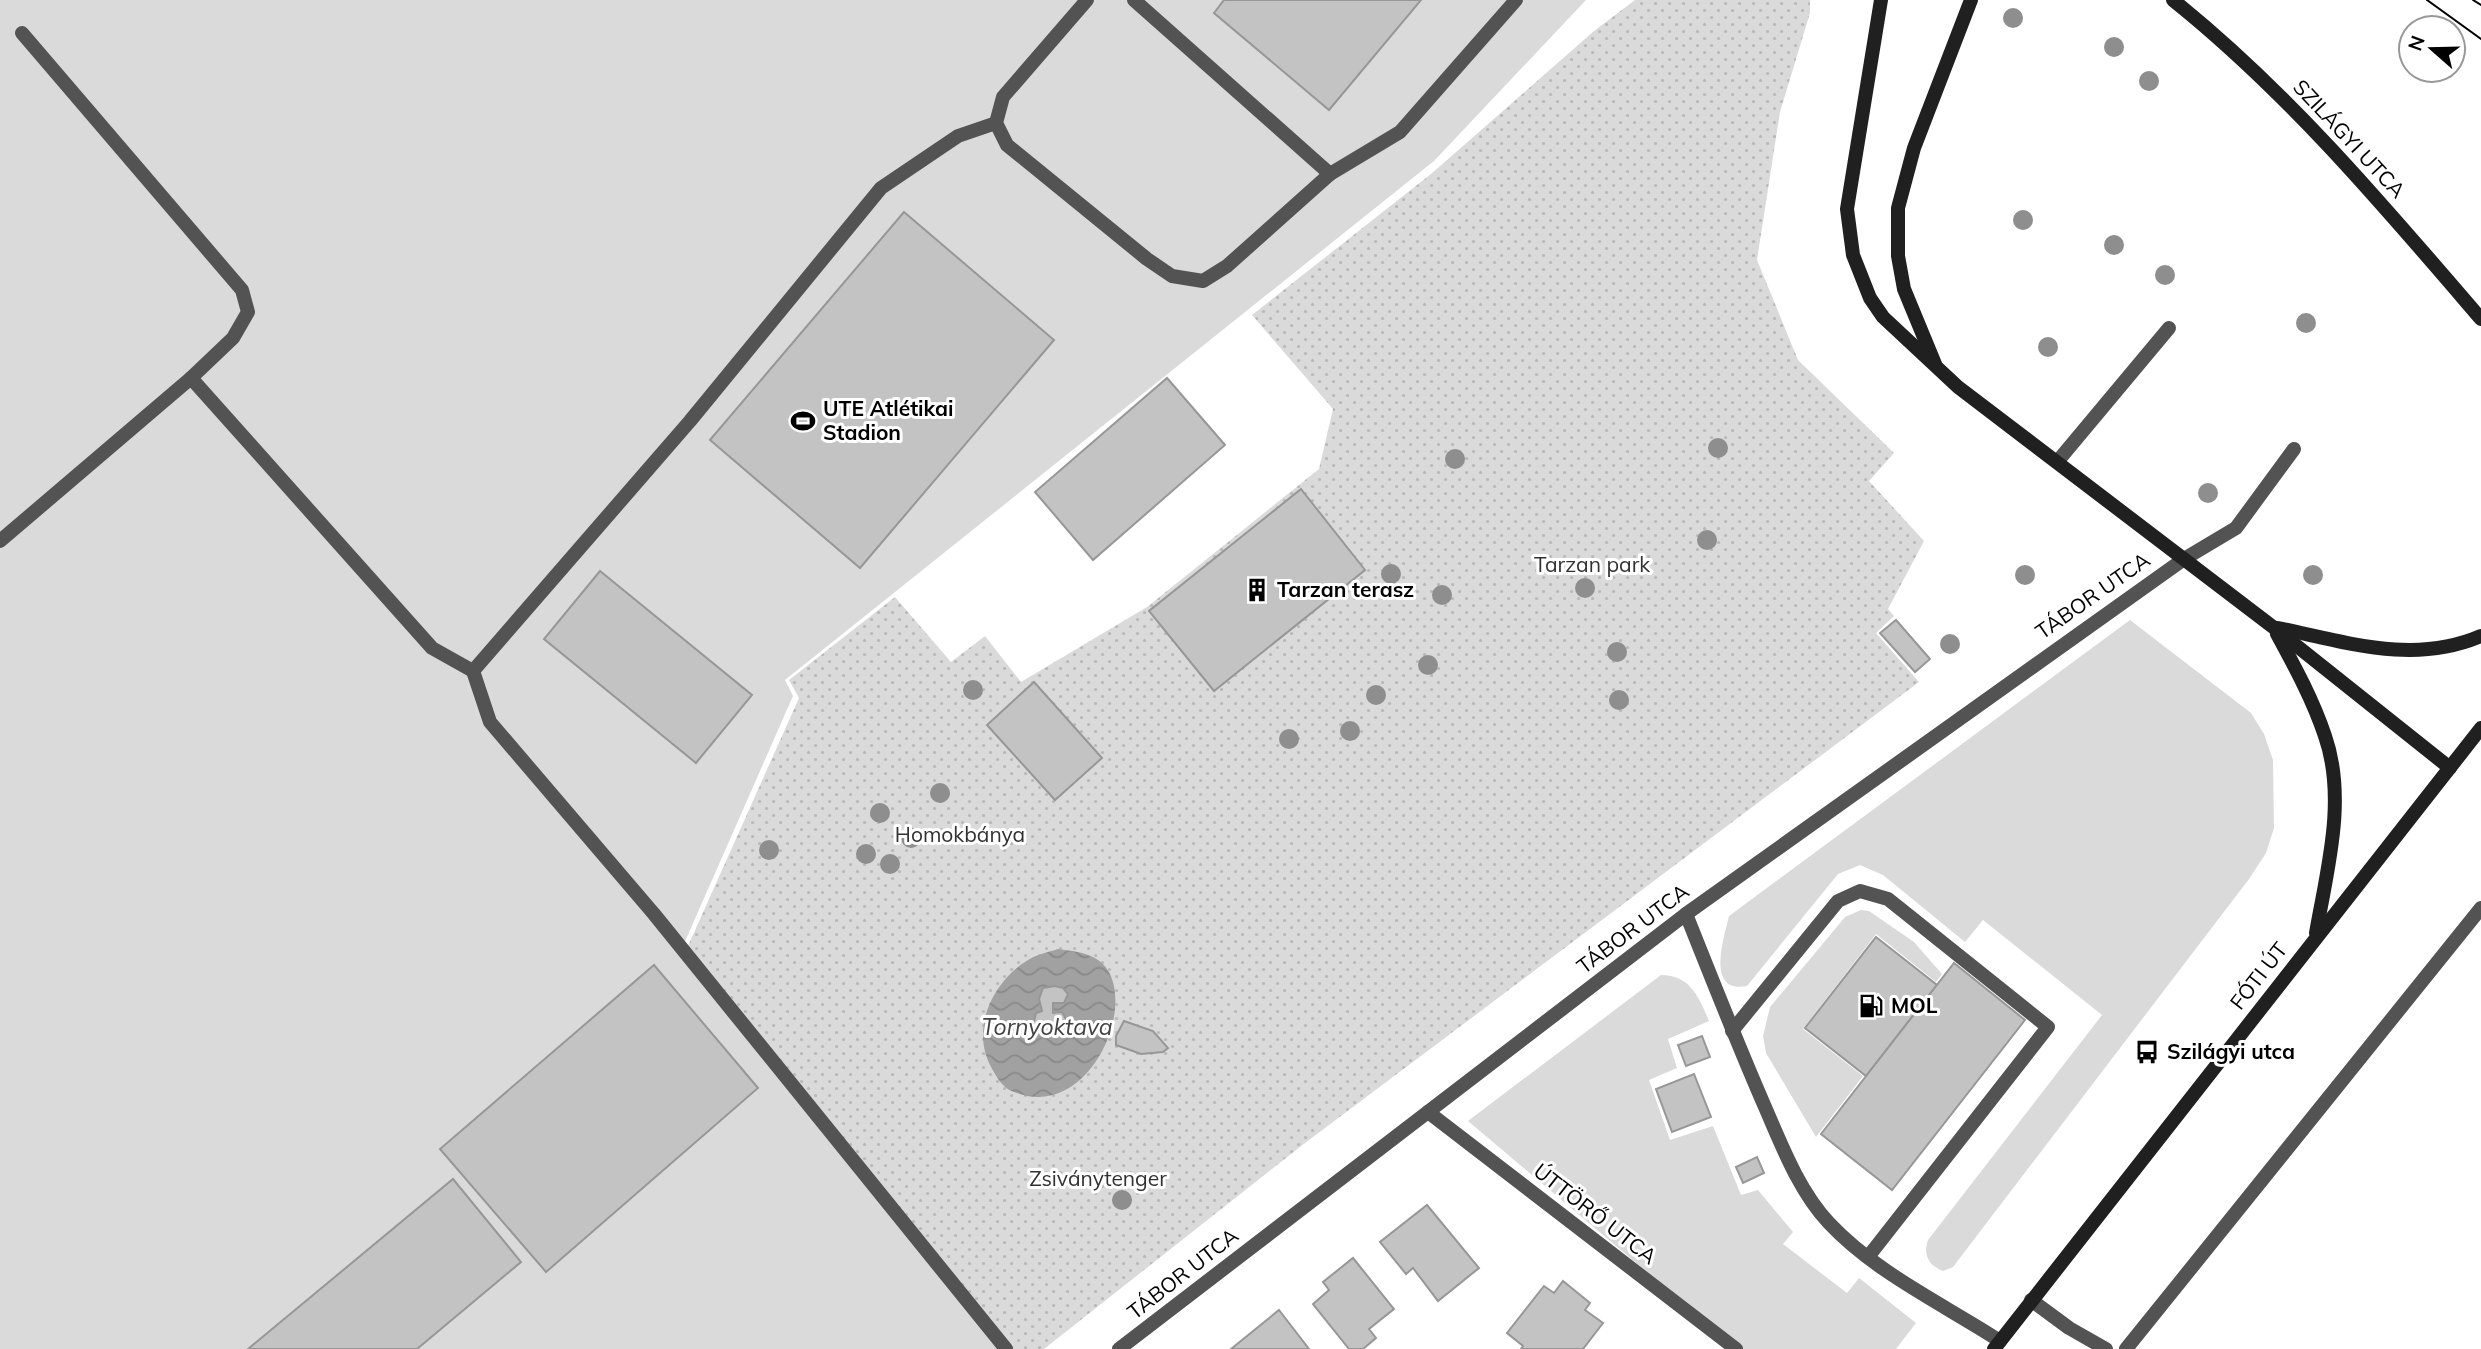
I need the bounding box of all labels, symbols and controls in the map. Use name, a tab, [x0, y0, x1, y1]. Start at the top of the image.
north arrow	[2397, 14, 2467, 84]
text: N	[2402, 32, 2430, 54]
street label: SZILÁGYI UTCA	[2288, 74, 2412, 203]
place label: UTE Atlétikai Stadion	[823, 395, 954, 445]
sports icon: UTE Atlétikai Stadion	[789, 407, 817, 435]
street label: TÁBOR UTCA	[2030, 546, 2155, 644]
park label: Tarzan park	[1534, 551, 1650, 577]
building icon: Tarzan terasz	[1243, 576, 1271, 604]
place label: Tarzan terasz	[1277, 576, 1414, 602]
park label: Homokbánya	[895, 821, 1025, 847]
street label: TÁBOR UTCA	[1571, 877, 1694, 979]
street label: FÓTI ÚT	[2224, 936, 2293, 1014]
fuel station icon: MOL	[1857, 992, 1885, 1020]
place label: MOL	[1891, 992, 1938, 1018]
water label: Tornyoktava	[981, 1012, 1113, 1041]
bus stop icon: Szilágyi utca	[2133, 1038, 2161, 1066]
place label: Szilágyi utca	[2167, 1038, 2295, 1064]
street label: ÚTTÖRŐ UTCA	[1529, 1157, 1663, 1270]
park label: Zsiványtenger	[1029, 1165, 1167, 1191]
street label: TÁBOR UTCA	[1122, 1222, 1243, 1325]

